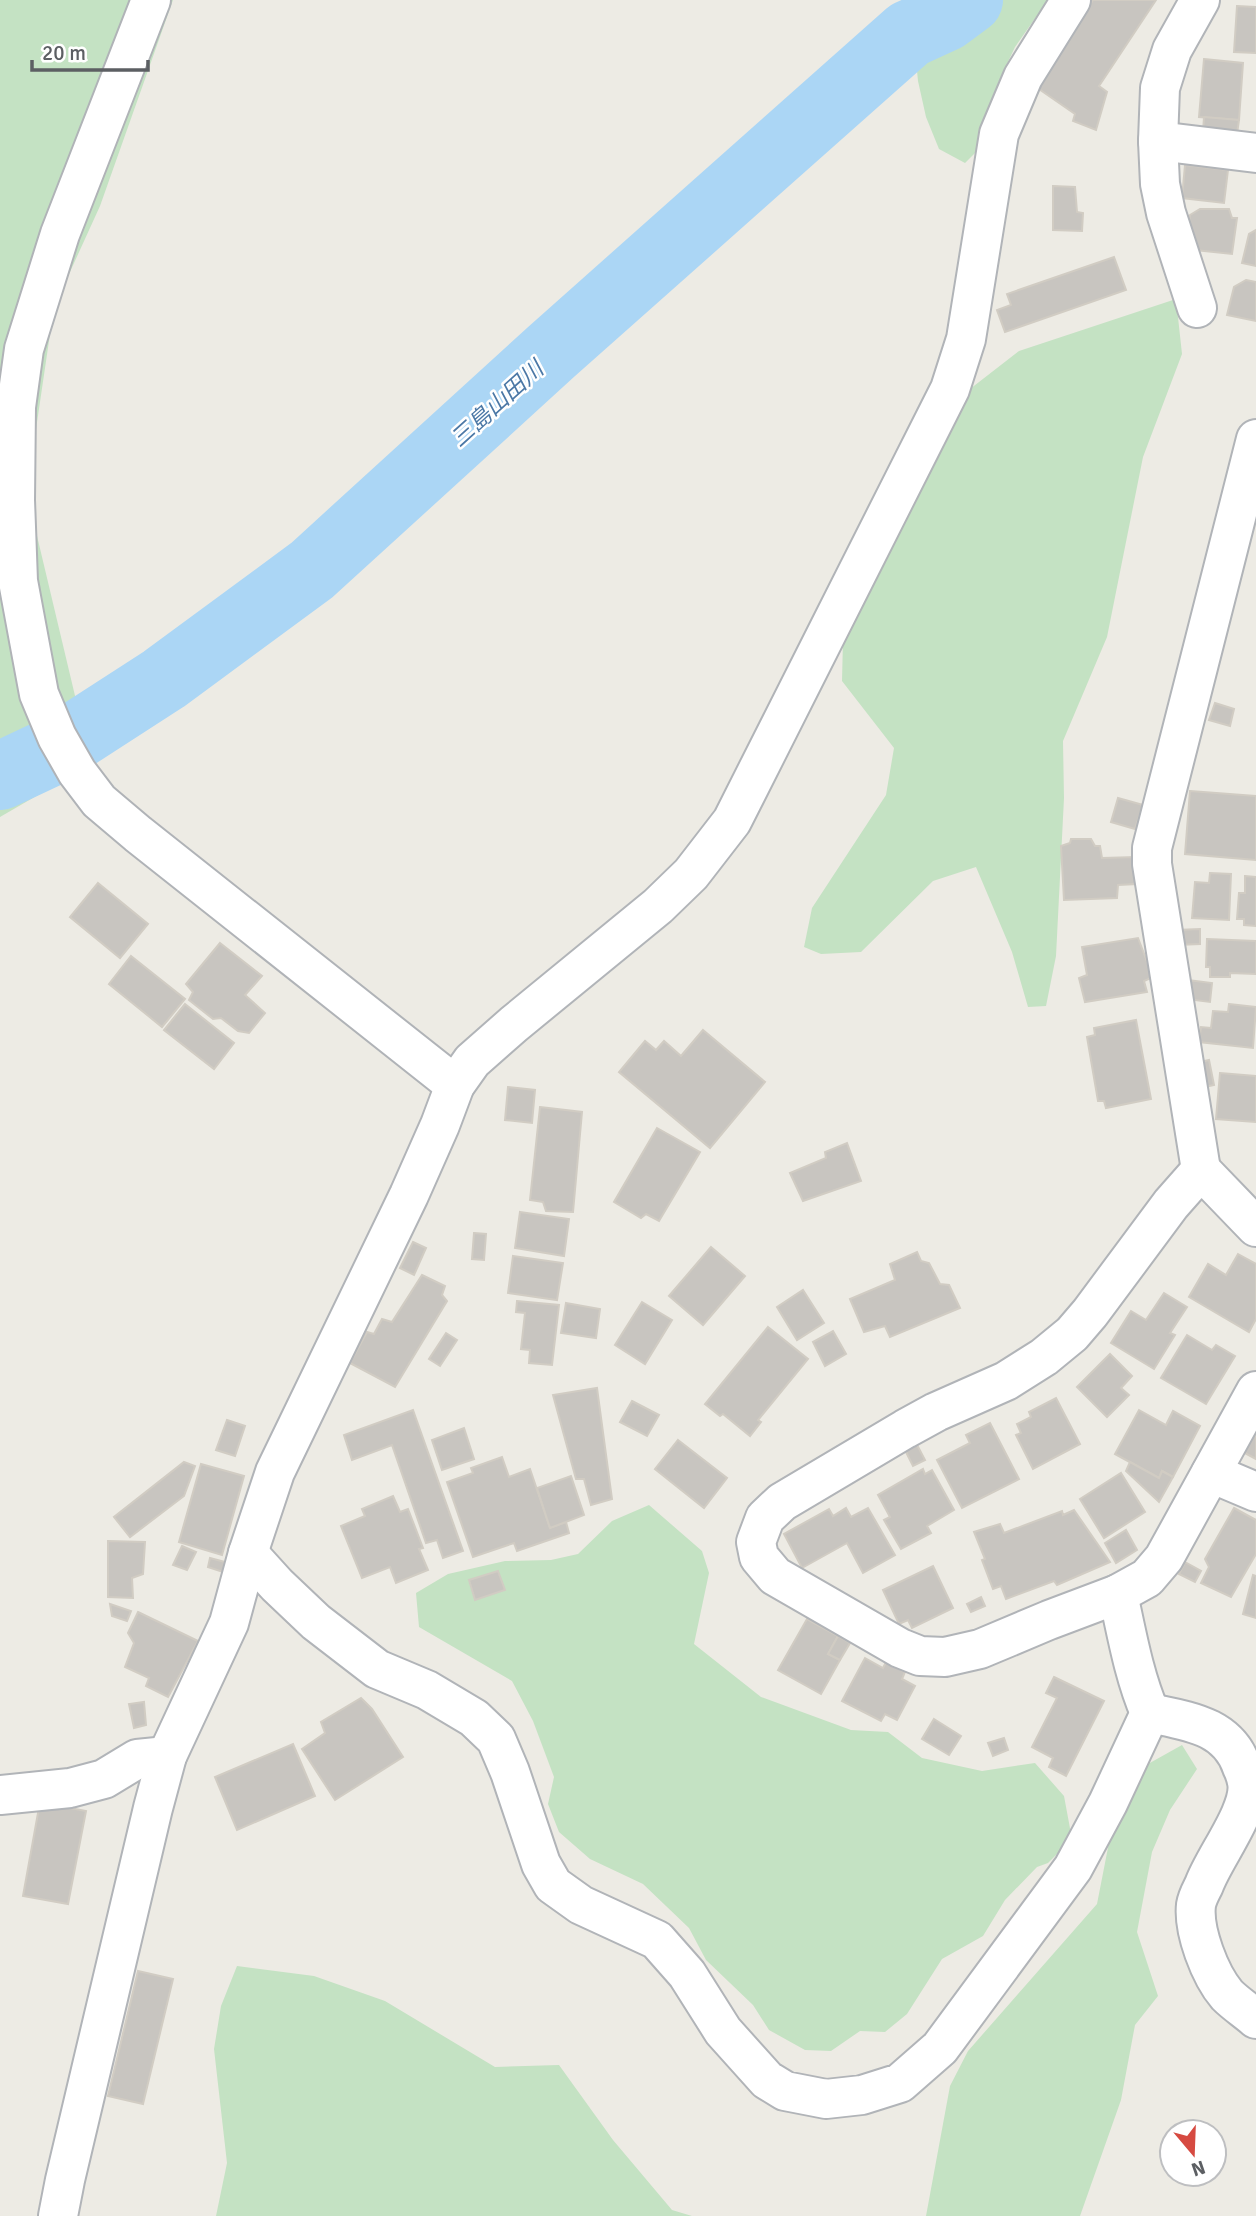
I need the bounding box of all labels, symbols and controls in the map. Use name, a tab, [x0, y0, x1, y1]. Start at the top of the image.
scale bar	[32, 28, 147, 72]
text: 20 m	[42, 40, 86, 66]
water label: 三島山田川	[445, 353, 552, 453]
north arrow	[1158, 2118, 1228, 2188]
text: N	[1188, 2155, 1208, 2182]

